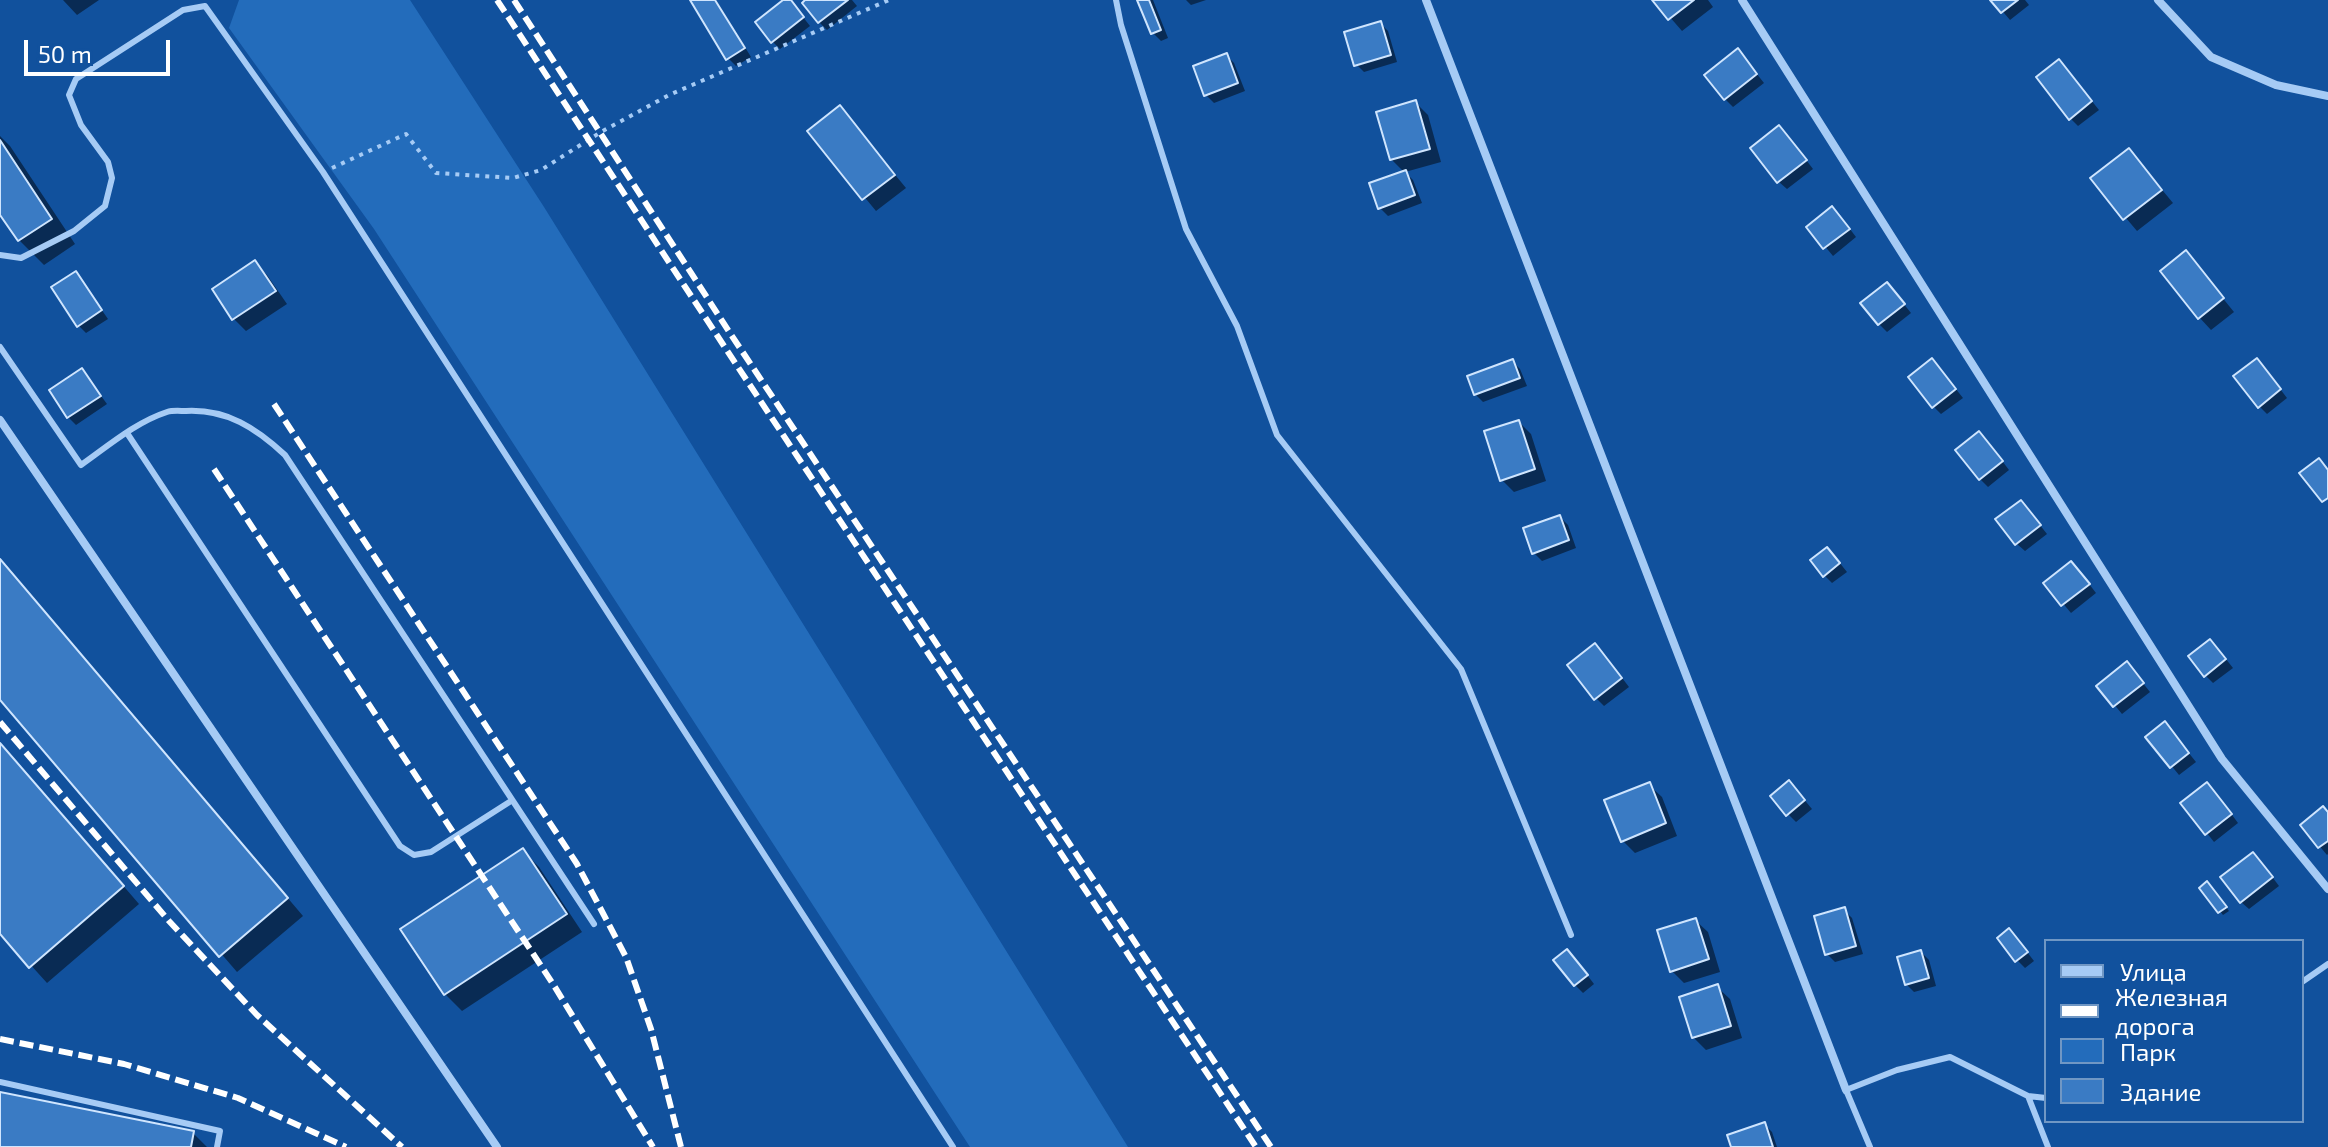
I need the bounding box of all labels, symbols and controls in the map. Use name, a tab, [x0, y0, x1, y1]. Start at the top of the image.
scale bar	[28, 24, 174, 74]
text: 50 m	[38, 39, 92, 68]
legend	[2044, 939, 2304, 1123]
text: Улица	[2120, 957, 2187, 986]
text: Железная дорога	[2115, 982, 2228, 1040]
text: Парк	[2120, 1037, 2176, 1066]
text: Здание	[2120, 1077, 2202, 1106]

